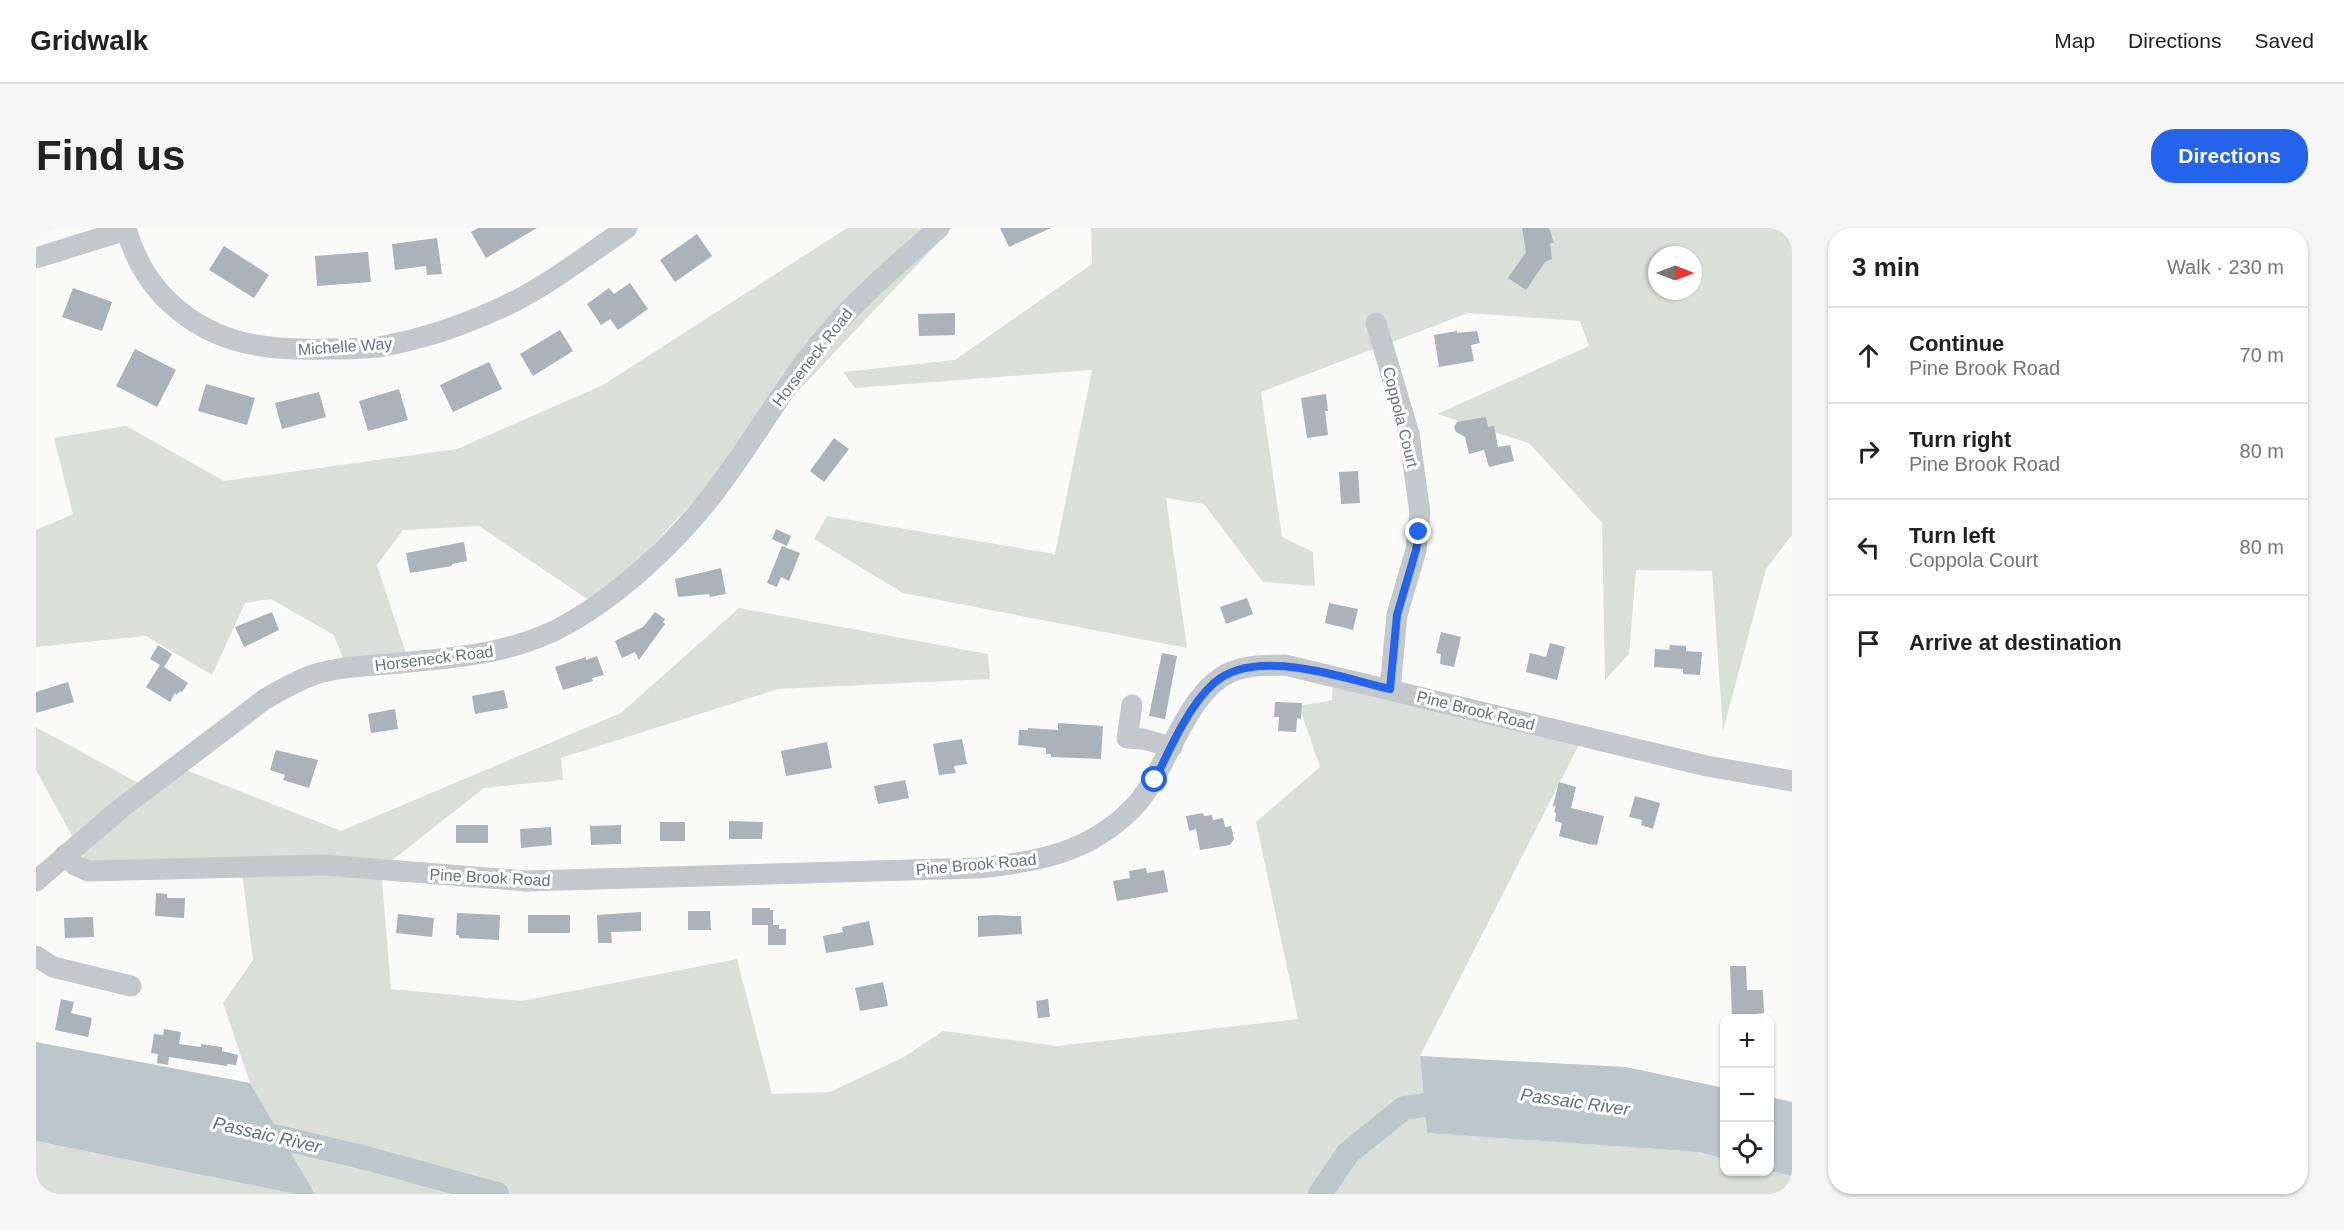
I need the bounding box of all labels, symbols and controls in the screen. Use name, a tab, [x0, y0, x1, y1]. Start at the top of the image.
text: Gridwalk	[30, 25, 148, 56]
text: Map	[2054, 29, 2095, 52]
text: Directions	[2128, 29, 2221, 52]
text: Saved	[2254, 29, 2314, 52]
button: Directions	[2151, 129, 2308, 183]
text: Find us	[36, 132, 185, 179]
north arrow	[1648, 246, 1702, 300]
text: 3 min	[1852, 252, 1920, 282]
text: Walk · 230 m	[2167, 256, 2284, 278]
street label: Horseneck Road	[769, 305, 856, 409]
text: Continue	[1909, 331, 2004, 356]
street label: Michelle Way	[297, 335, 393, 358]
icon: ahead	[1852, 339, 1885, 372]
text: 70 m	[2240, 344, 2284, 366]
text: Pine Brook Road	[1909, 357, 2060, 379]
street label: Coppola Court	[1380, 365, 1421, 470]
text: Turn right	[1909, 427, 2011, 452]
icon: right	[1852, 435, 1885, 468]
text: 80 m	[2240, 440, 2284, 462]
text: Pine Brook Road	[1909, 453, 2060, 475]
route end	[1405, 518, 1431, 544]
text: Turn left	[1909, 523, 1995, 548]
icon: left	[1852, 531, 1885, 564]
text: 80 m	[2240, 536, 2284, 558]
text: Coppola Court	[1909, 549, 2038, 571]
icon: arrive	[1852, 627, 1885, 660]
text: Arrive at destination	[1909, 630, 2122, 655]
street label: Horseneck Road	[374, 643, 494, 674]
street label: Pine Brook Road	[1415, 688, 1537, 733]
route start	[1141, 766, 1167, 792]
street label: Pine Brook Road	[915, 851, 1037, 878]
street label: Pine Brook Road	[429, 866, 551, 889]
map controls	[1720, 1014, 1774, 1176]
button: +	[1720, 1014, 1774, 1068]
button: −	[1720, 1068, 1774, 1122]
water label: Passaic River	[1519, 1084, 1632, 1120]
water label: Passaic River	[211, 1113, 324, 1157]
button: locate	[1720, 1122, 1774, 1176]

